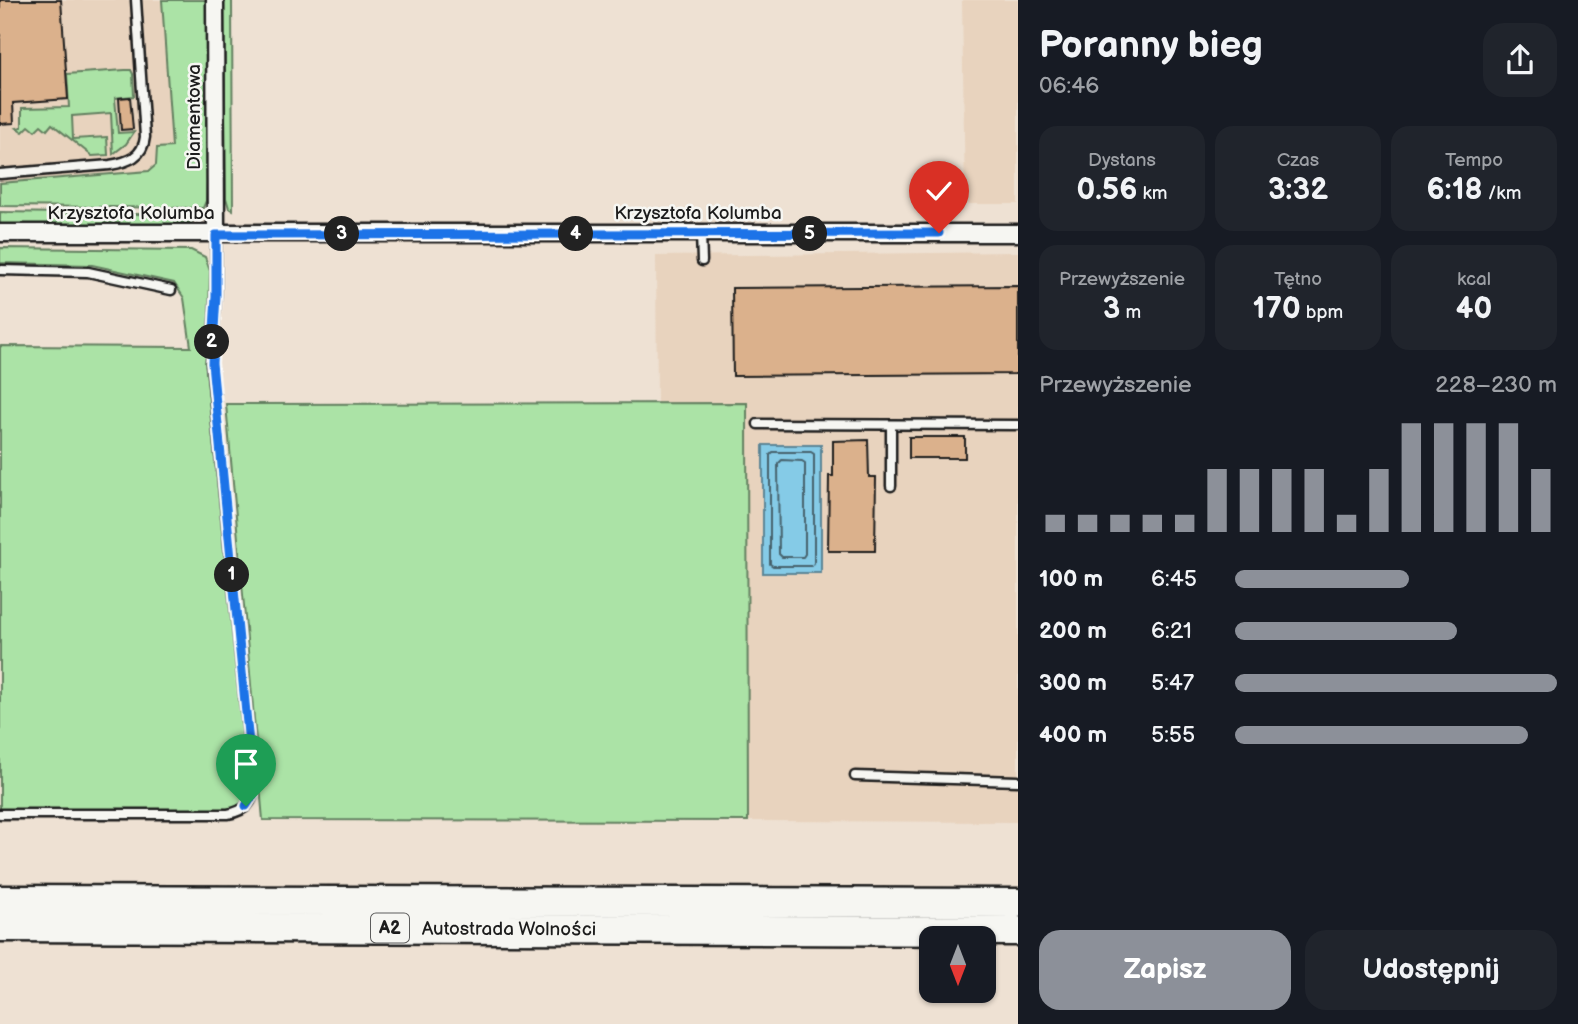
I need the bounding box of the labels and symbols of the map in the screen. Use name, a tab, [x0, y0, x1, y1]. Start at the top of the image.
street label: Diamentowa	[183, 64, 206, 170]
pin	[909, 161, 969, 233]
street label: Krzysztofa Kolumba	[47, 202, 215, 225]
street label: Krzysztofa Kolumba	[614, 202, 782, 225]
pin: 3	[324, 216, 360, 252]
pin: 4	[558, 216, 594, 252]
pin: 5	[792, 216, 828, 252]
pin: 2	[194, 324, 230, 360]
pin: 1	[215, 558, 250, 592]
pin	[216, 734, 276, 806]
road number: A2	[371, 914, 409, 943]
street label: Autostrada Wolności	[422, 917, 596, 941]
north arrow	[919, 926, 996, 1003]

